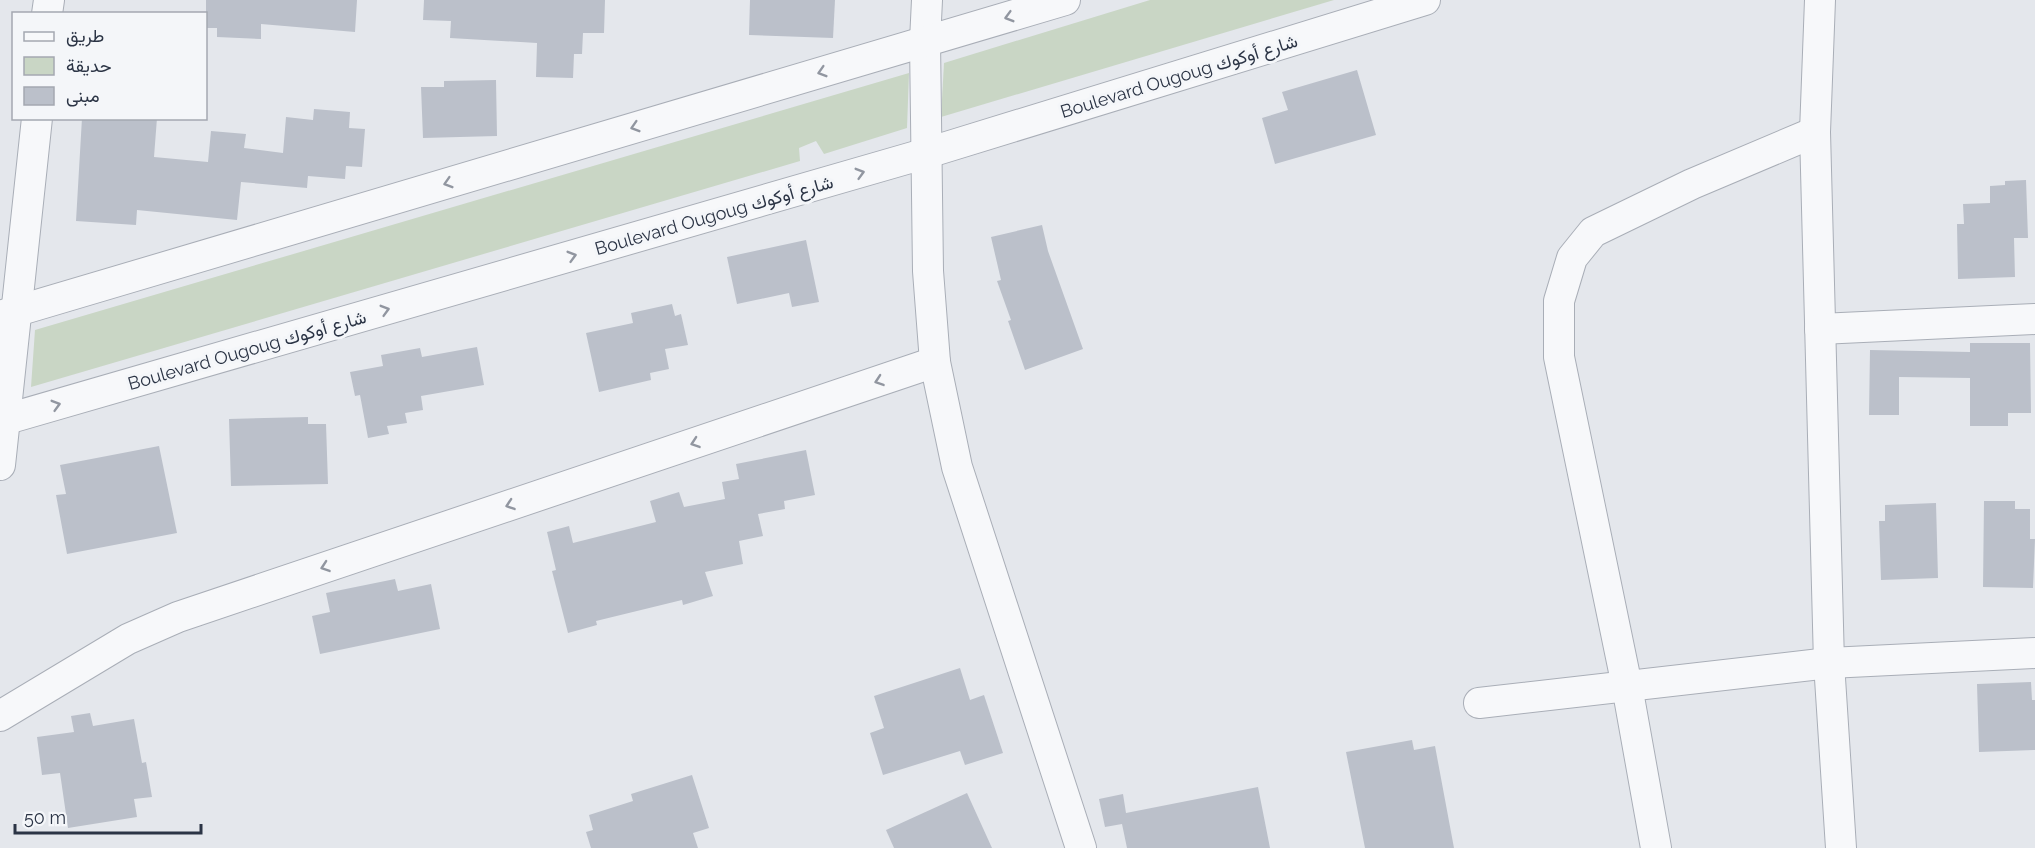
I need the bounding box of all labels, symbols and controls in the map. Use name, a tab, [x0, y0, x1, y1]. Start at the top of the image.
one-way arrow	[1004, 9, 1014, 22]
legend	[12, 12, 207, 120]
text: طريق	[66, 25, 104, 47]
street label: Boulevard Ougoug شارع أوكوك	[1058, 30, 1301, 124]
text: حديقة	[66, 55, 112, 76]
one-way arrow	[817, 65, 828, 77]
text: مبنى	[66, 85, 100, 107]
one-way arrow	[630, 120, 641, 132]
one-way arrow	[854, 168, 865, 180]
street label: Boulevard Ougoug شارع أوكوك	[592, 171, 836, 261]
one-way arrow	[443, 176, 454, 188]
one-way arrow	[566, 251, 577, 263]
one-way arrow	[379, 305, 390, 317]
street label: Boulevard Ougoug شارع أوكوك	[125, 306, 369, 396]
one-way arrow	[874, 374, 885, 386]
one-way arrow	[50, 400, 61, 412]
one-way arrow	[690, 435, 700, 448]
one-way arrow	[505, 497, 516, 510]
one-way arrow	[320, 559, 331, 572]
scale bar	[15, 797, 201, 835]
text: 50 m	[24, 807, 66, 828]

